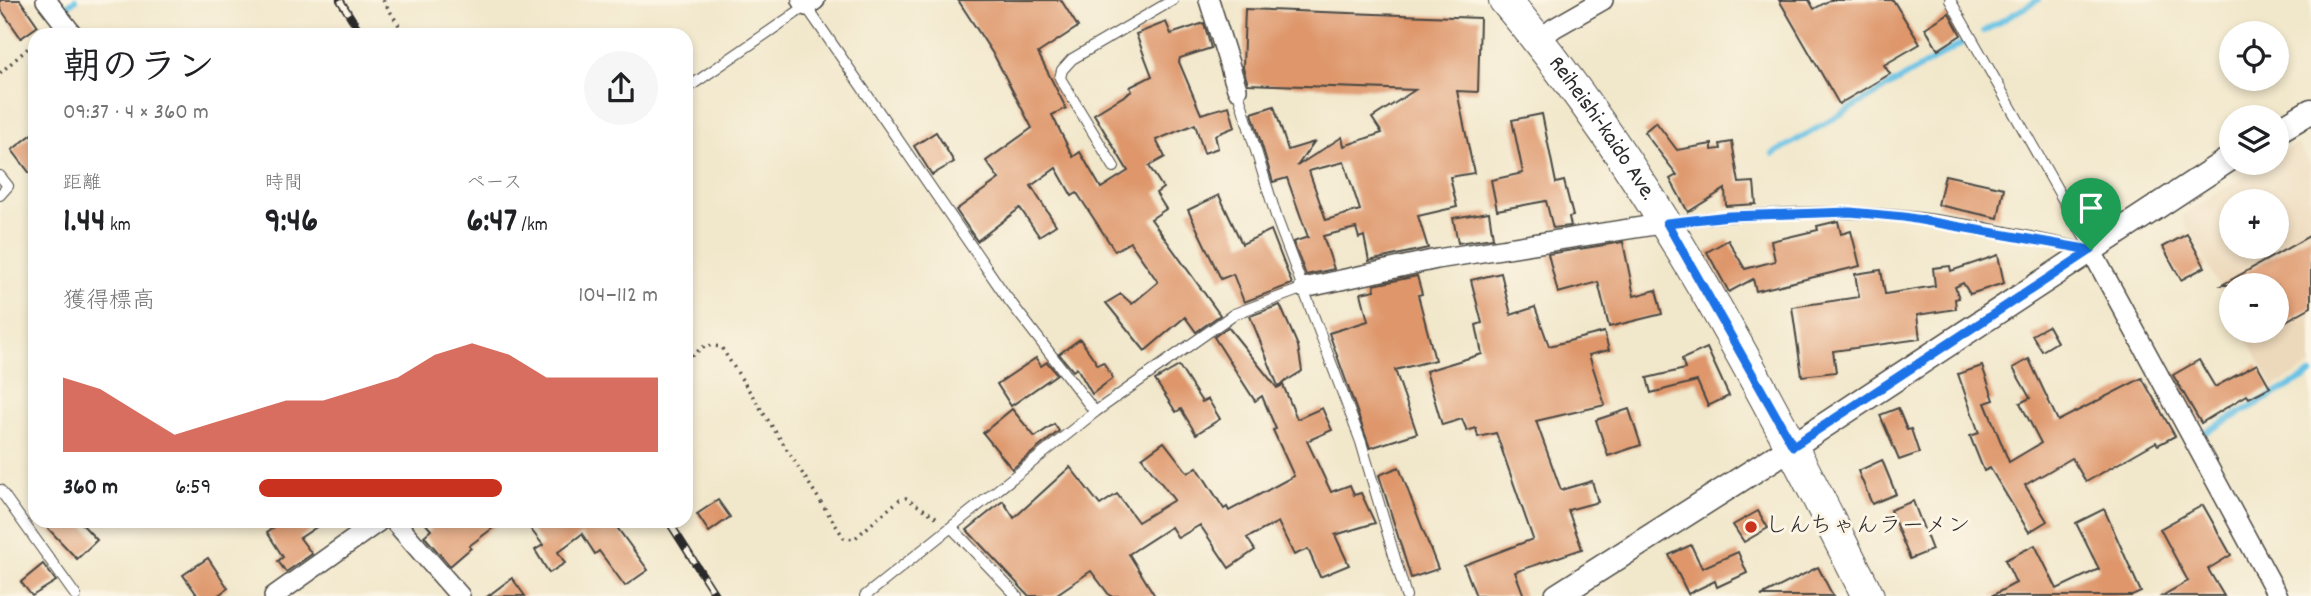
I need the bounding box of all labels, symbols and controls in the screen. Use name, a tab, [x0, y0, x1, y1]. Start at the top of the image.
map controls	[2219, 21, 2289, 343]
button: locate	[2219, 21, 2289, 91]
text: 朝のラン	[63, 43, 215, 98]
street label: Reiheishi-kaido Ave.	[1540, 49, 1664, 207]
button: share	[584, 51, 658, 125]
text: 09:37 · 4 × 360 m	[63, 97, 209, 130]
button: layers	[2219, 105, 2289, 175]
text: 距離	[63, 171, 101, 198]
text: 時間	[265, 171, 303, 198]
text: ペース	[466, 171, 522, 198]
pin	[2061, 178, 2121, 250]
icon: arrive	[2072, 189, 2110, 227]
button: +	[2219, 189, 2289, 259]
text: 1.44	[63, 198, 106, 248]
text: 9:46	[265, 198, 318, 248]
text: 6:47	[466, 198, 517, 248]
text: km	[106, 213, 131, 240]
text: /km	[517, 213, 548, 240]
button: −	[2219, 273, 2289, 343]
text: 104–112 m	[578, 280, 658, 313]
text: 獲得標高	[63, 286, 155, 319]
text: 360 m	[63, 472, 118, 505]
text: 6:59	[175, 472, 211, 505]
place label: しんちゃんラーメン	[1765, 511, 1971, 544]
marker: しんちゃんラーメン	[1743, 519, 1759, 535]

